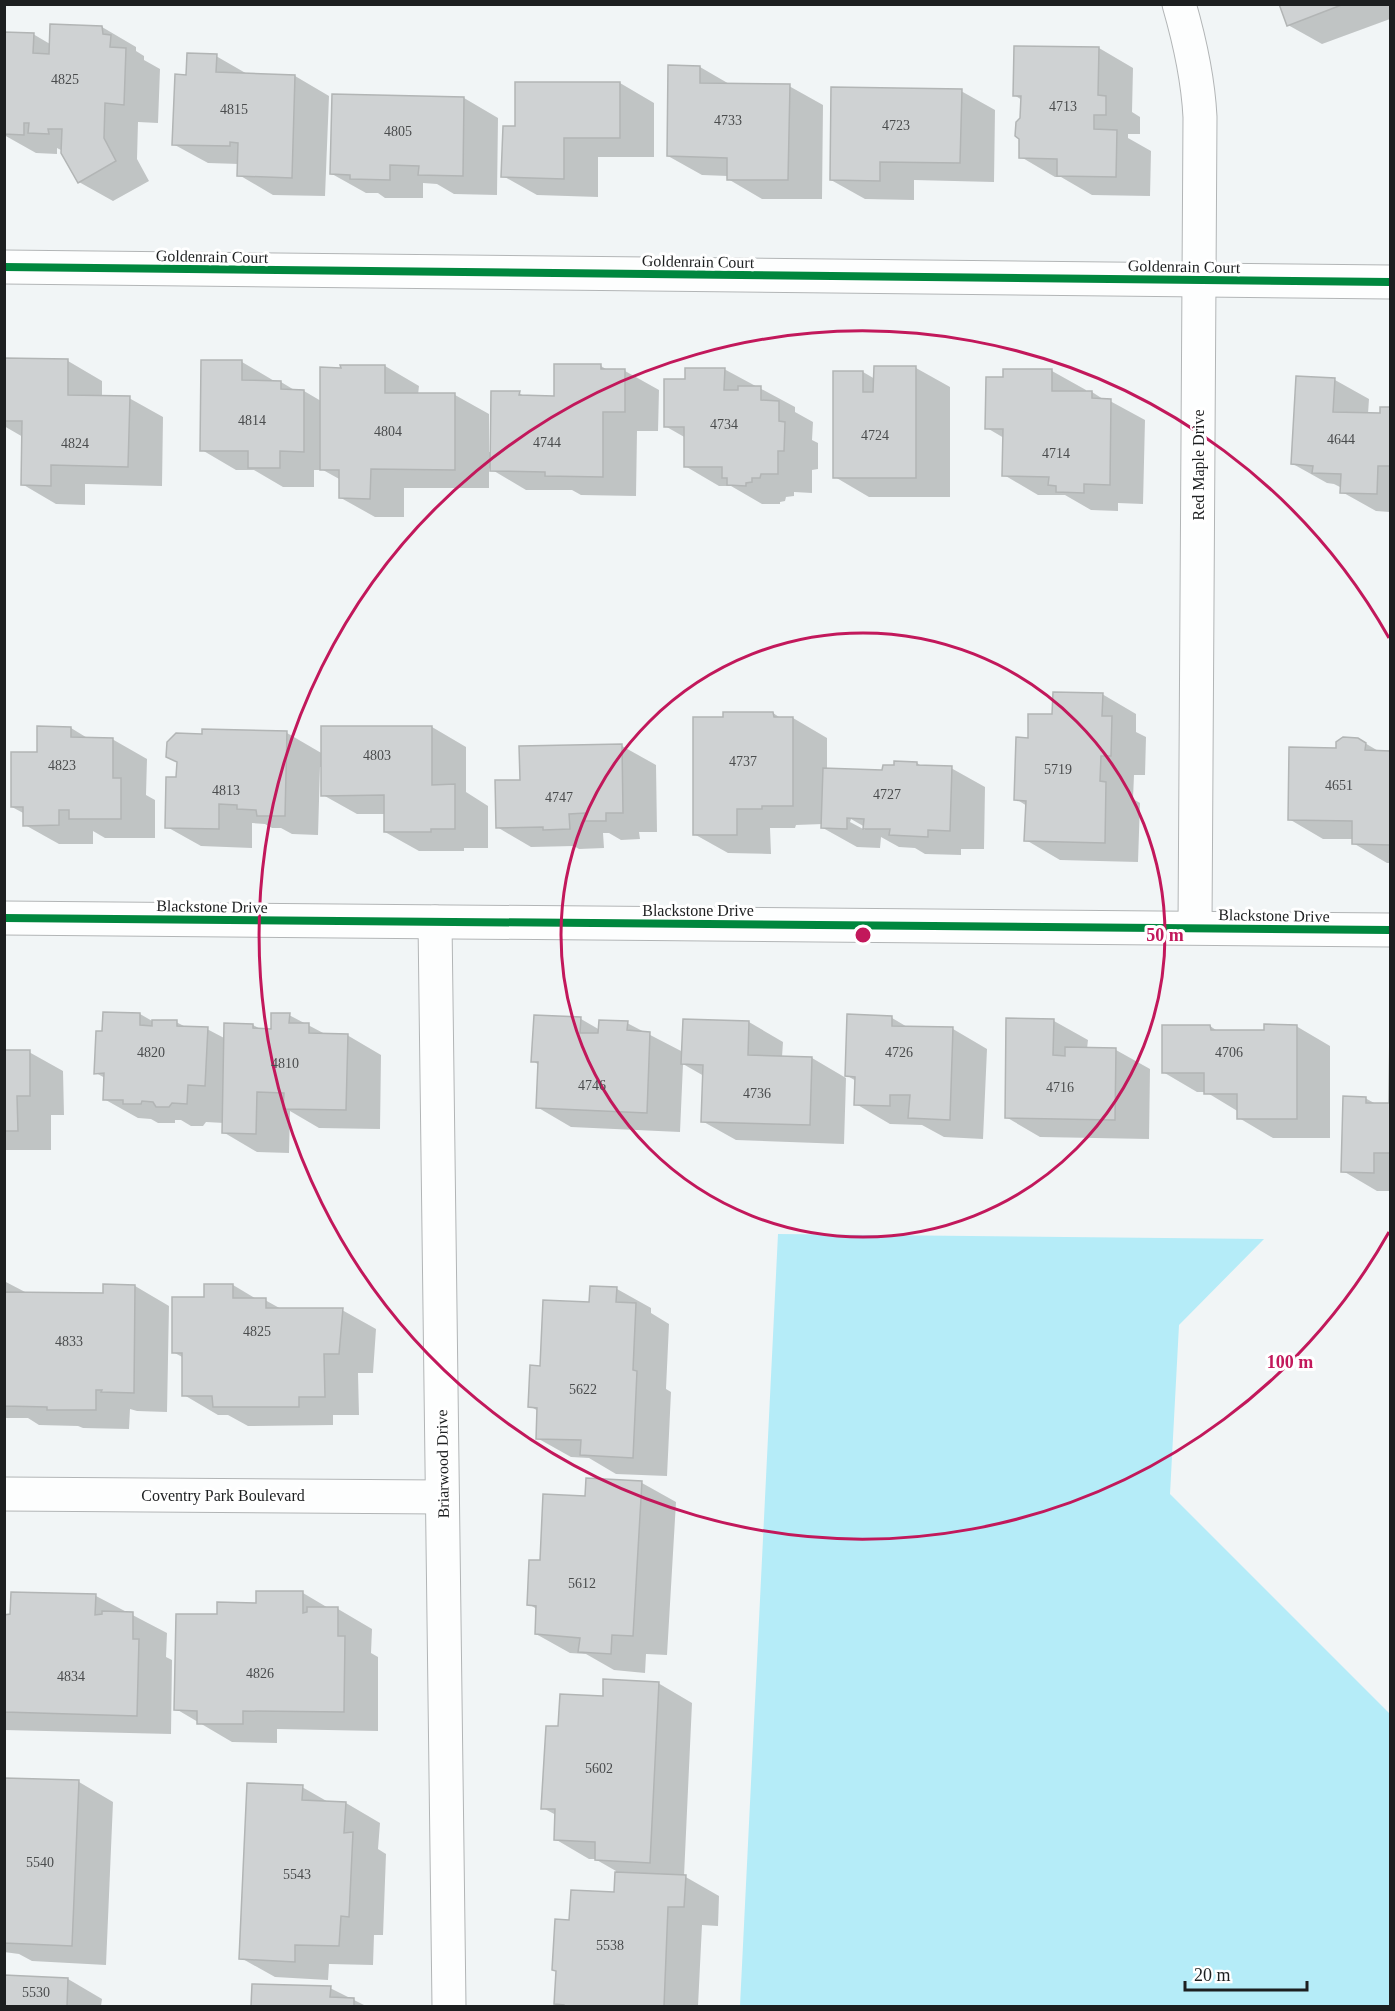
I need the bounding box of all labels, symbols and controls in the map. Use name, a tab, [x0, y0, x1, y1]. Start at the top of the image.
house number: 4825	[51, 72, 79, 87]
house number: 4713	[1049, 99, 1077, 114]
house number: 4815	[220, 102, 248, 117]
house number: 4733	[714, 113, 742, 128]
house number: 4723	[882, 118, 910, 133]
house number: 4805	[384, 124, 412, 139]
street label: Goldenrain Court	[156, 247, 269, 266]
street label: Goldenrain Court	[642, 252, 755, 271]
street label: Goldenrain Court	[1128, 257, 1241, 276]
street label: Red Maple Drive	[1190, 409, 1208, 521]
house number: 4814	[238, 413, 266, 428]
house number: 4734	[710, 417, 738, 432]
house number: 4804	[374, 424, 402, 439]
house number: 4724	[861, 428, 889, 443]
house number: 4644	[1327, 432, 1355, 447]
house number: 4744	[533, 435, 561, 450]
house number: 4824	[61, 436, 89, 451]
house number: 4714	[1042, 446, 1070, 461]
house number: 4803	[363, 748, 391, 763]
house number: 4737	[729, 754, 757, 769]
house number: 4823	[48, 758, 76, 773]
house number: 5719	[1044, 762, 1072, 777]
house number: 4651	[1325, 778, 1353, 793]
house number: 4813	[212, 783, 240, 798]
house number: 4727	[873, 787, 901, 802]
house number: 4747	[545, 790, 573, 805]
street label: Blackstone Drive	[156, 897, 268, 916]
street label: Blackstone Drive	[642, 902, 754, 919]
street label: Blackstone Drive	[1218, 906, 1330, 925]
centre of rings	[853, 925, 873, 945]
text: 50 m	[1146, 925, 1184, 945]
house number: 4820	[137, 1045, 165, 1060]
house number: 4726	[885, 1045, 913, 1060]
house number: 4706	[1215, 1045, 1243, 1060]
house number: 4810	[271, 1056, 299, 1071]
house number: 4746	[578, 1078, 606, 1093]
house number: 4716	[1046, 1080, 1074, 1095]
house number: 4736	[743, 1086, 771, 1101]
house number: 4825	[243, 1324, 271, 1339]
house number: 4833	[55, 1334, 83, 1349]
text: 100 m	[1267, 1352, 1313, 1372]
house number: 5622	[569, 1382, 597, 1397]
street label: Briarwood Drive	[433, 1409, 452, 1519]
street label: Coventry Park Boulevard	[141, 1487, 305, 1505]
house number: 5612	[568, 1576, 596, 1591]
house number: 4826	[246, 1666, 274, 1681]
house number: 4834	[57, 1669, 85, 1684]
house number: 5602	[585, 1761, 613, 1776]
house number: 5540	[26, 1855, 54, 1870]
house number: 5543	[283, 1867, 311, 1882]
house number: 5538	[596, 1938, 624, 1953]
scale bar	[1185, 1954, 1306, 1992]
text: 20 m	[1194, 1965, 1231, 1985]
house number: 5530	[22, 1985, 50, 2000]

